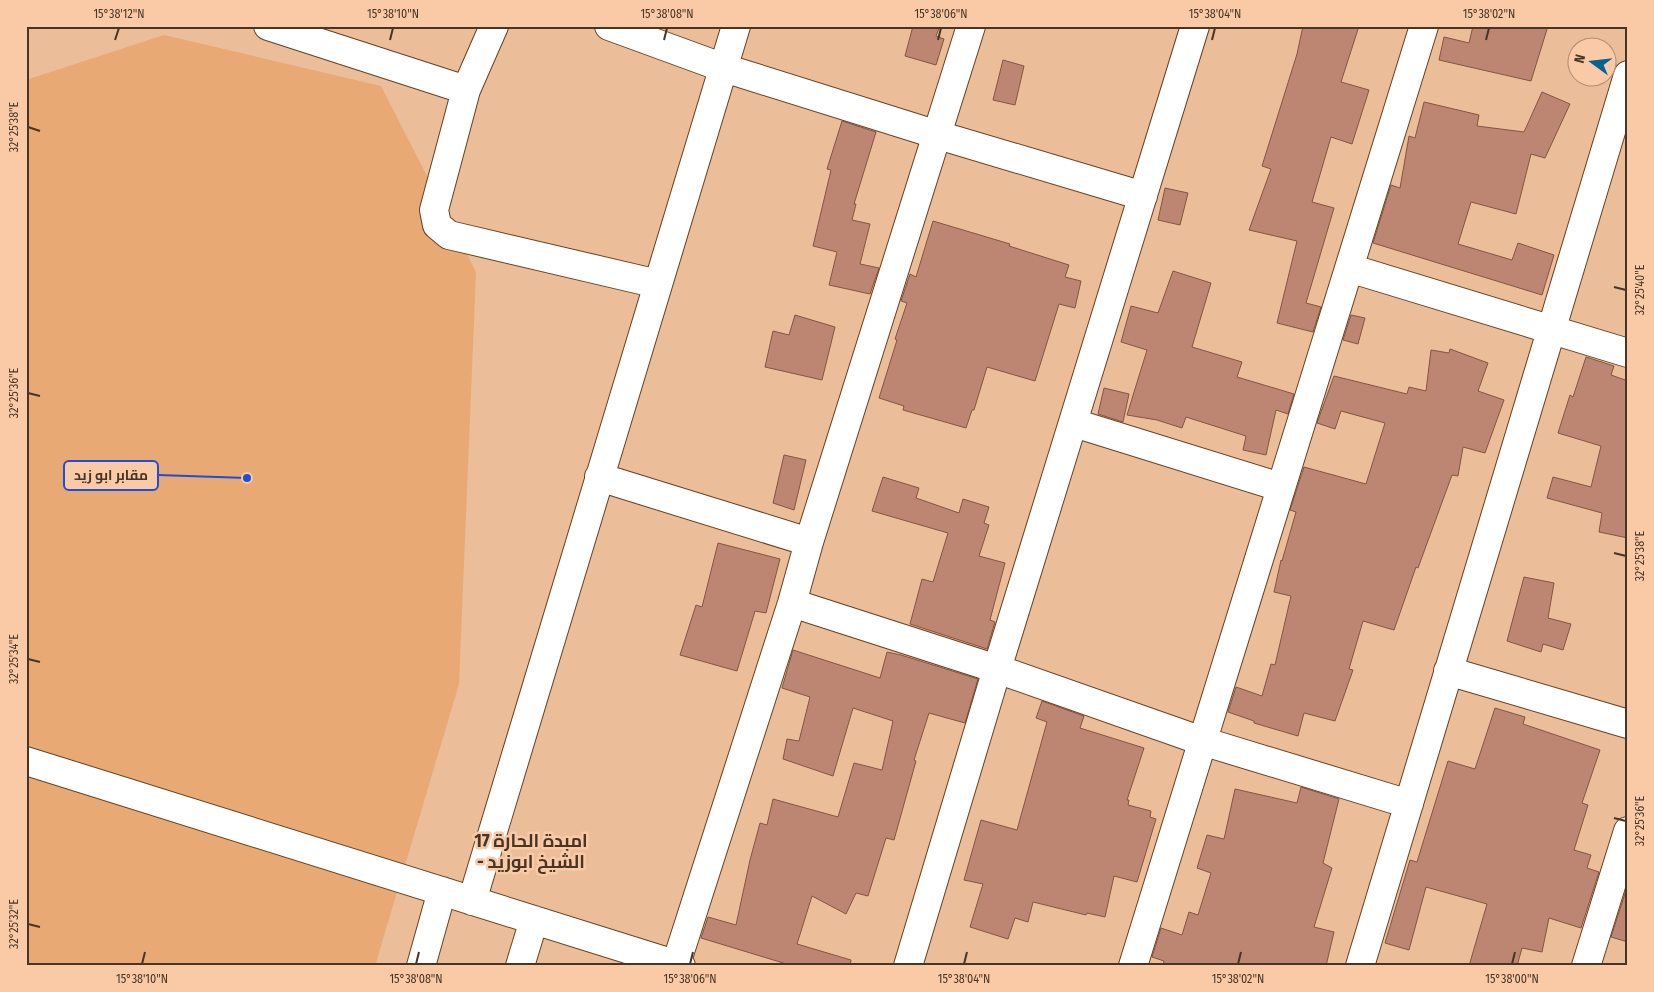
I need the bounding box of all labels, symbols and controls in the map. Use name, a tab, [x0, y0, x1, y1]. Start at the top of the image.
text: 15°38'12"N	[93, 7, 145, 21]
text: 15°38'10"N	[367, 7, 419, 21]
text: 15°38'08"N	[640, 7, 694, 21]
text: 15°38'06"N	[914, 7, 968, 21]
text: 15°38'04"N	[1189, 7, 1241, 21]
text: 15°38'02"N	[1463, 7, 1515, 21]
north arrow	[1566, 38, 1616, 88]
text: N	[1571, 53, 1589, 65]
text: 32°25'38"E	[7, 101, 21, 152]
text: 32°25'40"E	[1633, 264, 1647, 315]
text: 32°25'36"E	[7, 367, 21, 418]
callout: مقابر ابو زيد	[64, 461, 158, 490]
text: مقابر ابو زيد	[74, 467, 148, 484]
text: 32°25'38"E	[1633, 530, 1647, 581]
text: 32°25'34"E	[7, 634, 21, 684]
text: 32°25'36"E	[1633, 795, 1647, 846]
district label: امبدة الحارة 17 - الشيخ ابوزيد	[474, 830, 588, 874]
text: 32°25'32"E	[7, 899, 21, 949]
text: 15°38'10"N	[116, 972, 168, 986]
text: 15°38'08"N	[389, 972, 443, 986]
text: 15°38'06"N	[663, 972, 717, 986]
text: 15°38'04"N	[938, 972, 990, 986]
text: 15°38'02"N	[1212, 972, 1264, 986]
text: 15°38'00"N	[1485, 972, 1539, 986]

